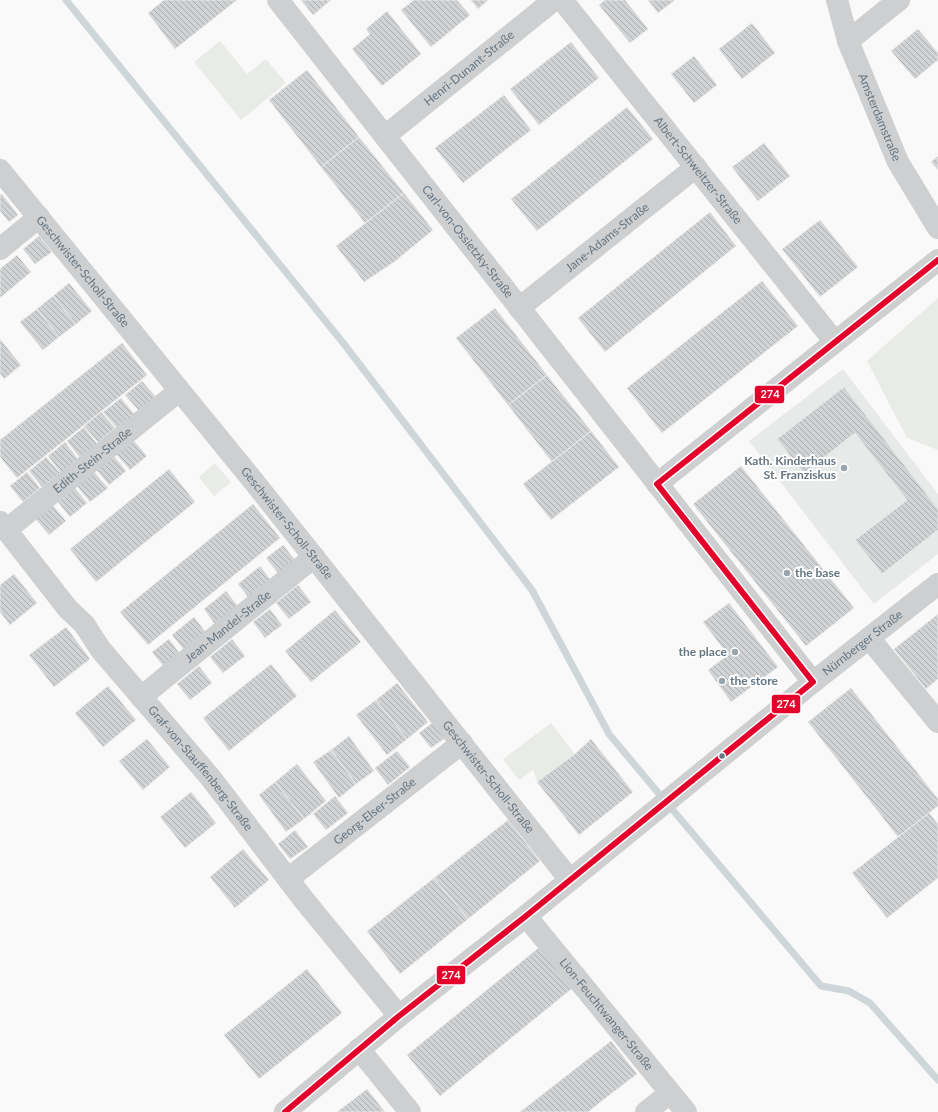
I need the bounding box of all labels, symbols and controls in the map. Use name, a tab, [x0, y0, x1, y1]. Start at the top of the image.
street label: Henri-Dunant-Straße	[421, 27, 517, 109]
street label: Amsterdamstraße	[855, 71, 905, 163]
street label: Albert-Schweitzer-Straße	[651, 113, 746, 227]
street label: Carl-von-Ossietzky-Straße	[419, 182, 517, 301]
street label: Jane-Adams-Straße	[562, 199, 652, 275]
street label: Geschwister-Scholl-Straße	[33, 212, 133, 330]
line badge: 274	[754, 385, 785, 404]
text: 274	[760, 387, 780, 400]
street label: Edith-Stein-Straße	[50, 424, 135, 496]
place label: Kath. Kinderhaus St. Franziskus	[744, 453, 836, 482]
marker: Kath. Kinderhaus St. Franziskus	[839, 463, 849, 473]
street label: Geschwister-Scholl-Straße	[238, 464, 336, 582]
place label: the base	[795, 565, 841, 580]
marker: the base	[782, 568, 792, 578]
street label: Jean-Mandel-Straße	[182, 587, 274, 665]
street label: Nürnberger Straße	[819, 607, 905, 679]
place label: the place	[678, 644, 728, 659]
marker: the place	[730, 647, 740, 657]
place label: the store	[730, 673, 778, 688]
marker: the store	[717, 676, 727, 686]
line badge: 274	[771, 694, 801, 714]
text: 274	[776, 697, 796, 710]
street label: Graf-von-Stauffenberg-Straße	[145, 702, 256, 834]
street label: Geschwister-Scholl-Straße	[439, 717, 538, 836]
unlabelled marker	[717, 751, 727, 761]
street label: Georg-Elser-Straße	[330, 774, 419, 848]
street label: Lion-Feuchtwanger-Straße	[557, 955, 657, 1073]
line badge: 274	[436, 965, 466, 985]
text: 274	[441, 968, 461, 981]

